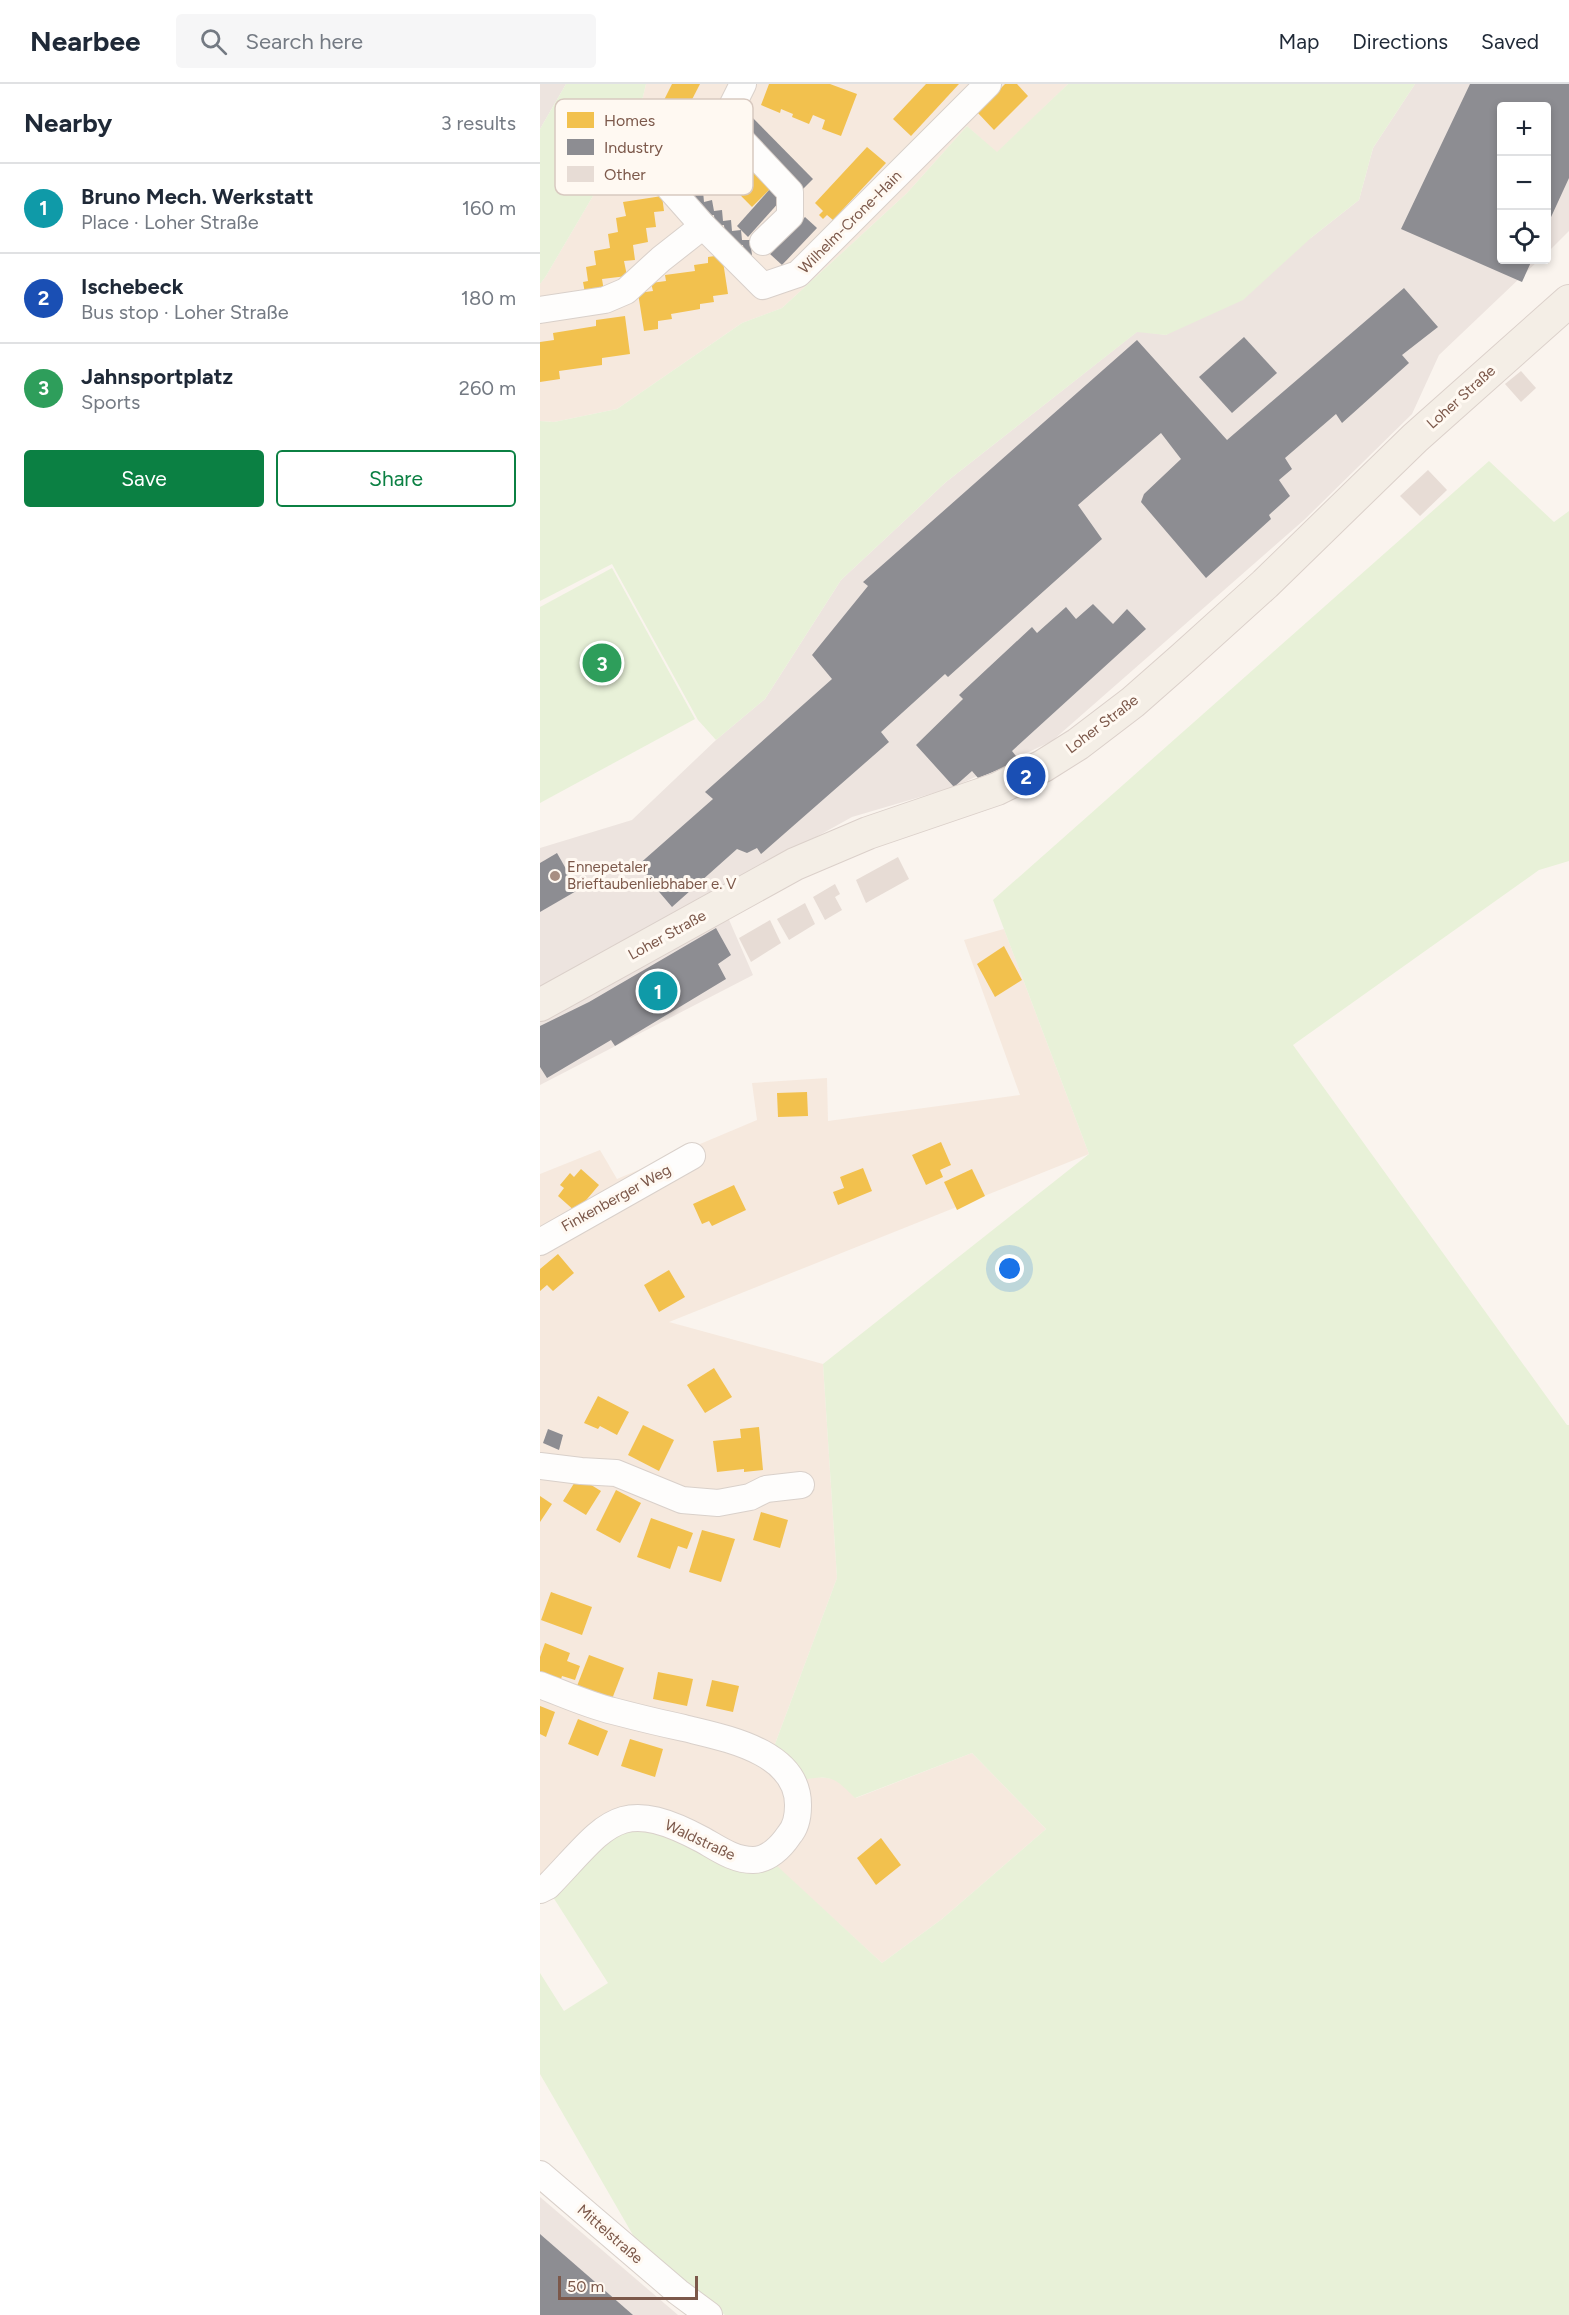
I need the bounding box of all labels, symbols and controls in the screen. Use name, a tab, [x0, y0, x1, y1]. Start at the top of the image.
search box	[176, 14, 596, 68]
text: Nearbee	[30, 24, 140, 58]
icon: search	[197, 25, 230, 58]
text: Search here	[245, 28, 363, 55]
text: Map	[1278, 29, 1319, 54]
text: Directions	[1352, 29, 1448, 54]
text: Saved	[1481, 29, 1539, 54]
legend	[555, 99, 753, 195]
map controls	[1497, 102, 1551, 264]
button: +	[1497, 102, 1551, 156]
text: Nearby	[24, 107, 112, 139]
text: 3 results	[441, 111, 516, 135]
text: Homes	[604, 111, 655, 130]
text: Industry	[604, 138, 663, 157]
button: −	[1497, 156, 1551, 210]
text: Other	[604, 165, 646, 184]
street label: Wilhelm-Crone-Hain	[795, 167, 905, 277]
text: Bruno Mech. Werkstatt	[81, 183, 314, 210]
text: 1	[39, 196, 48, 220]
text: 160 m	[462, 196, 516, 220]
text: Place · Loher Straße	[81, 210, 259, 234]
button: locate	[1497, 210, 1551, 264]
text: Ischebeck	[81, 273, 184, 300]
text: 2	[38, 286, 49, 310]
text: 180 m	[461, 286, 516, 310]
text: Bus stop · Loher Straße	[81, 300, 289, 324]
street label: Loher Straße	[1423, 362, 1499, 432]
text: Jahnsportplatz	[81, 363, 233, 390]
text: 3	[38, 376, 49, 400]
text: 260 m	[459, 376, 516, 400]
text: Sports	[81, 390, 140, 414]
button: Save	[24, 450, 264, 507]
button: Share	[276, 450, 516, 507]
pin: 3	[582, 640, 622, 686]
street label: Loher Straße	[1062, 691, 1142, 757]
pin: 2	[1006, 754, 1046, 798]
place label: Ennepetaler Brieftaubenliebhaber e. V	[567, 858, 737, 893]
marker: Ennepetaler Brieftaubenliebhaber e. V	[548, 869, 562, 883]
street label: Loher Straße	[625, 906, 709, 964]
pin: 1	[638, 968, 678, 1014]
street label: Finkenberger Weg	[558, 1160, 674, 1236]
your location	[995, 1254, 1024, 1283]
street label: Waldstraße	[662, 1816, 738, 1864]
street label: Mittelstraße	[574, 2201, 646, 2267]
scale bar	[558, 2273, 698, 2300]
text: 50 m	[567, 2277, 604, 2296]

